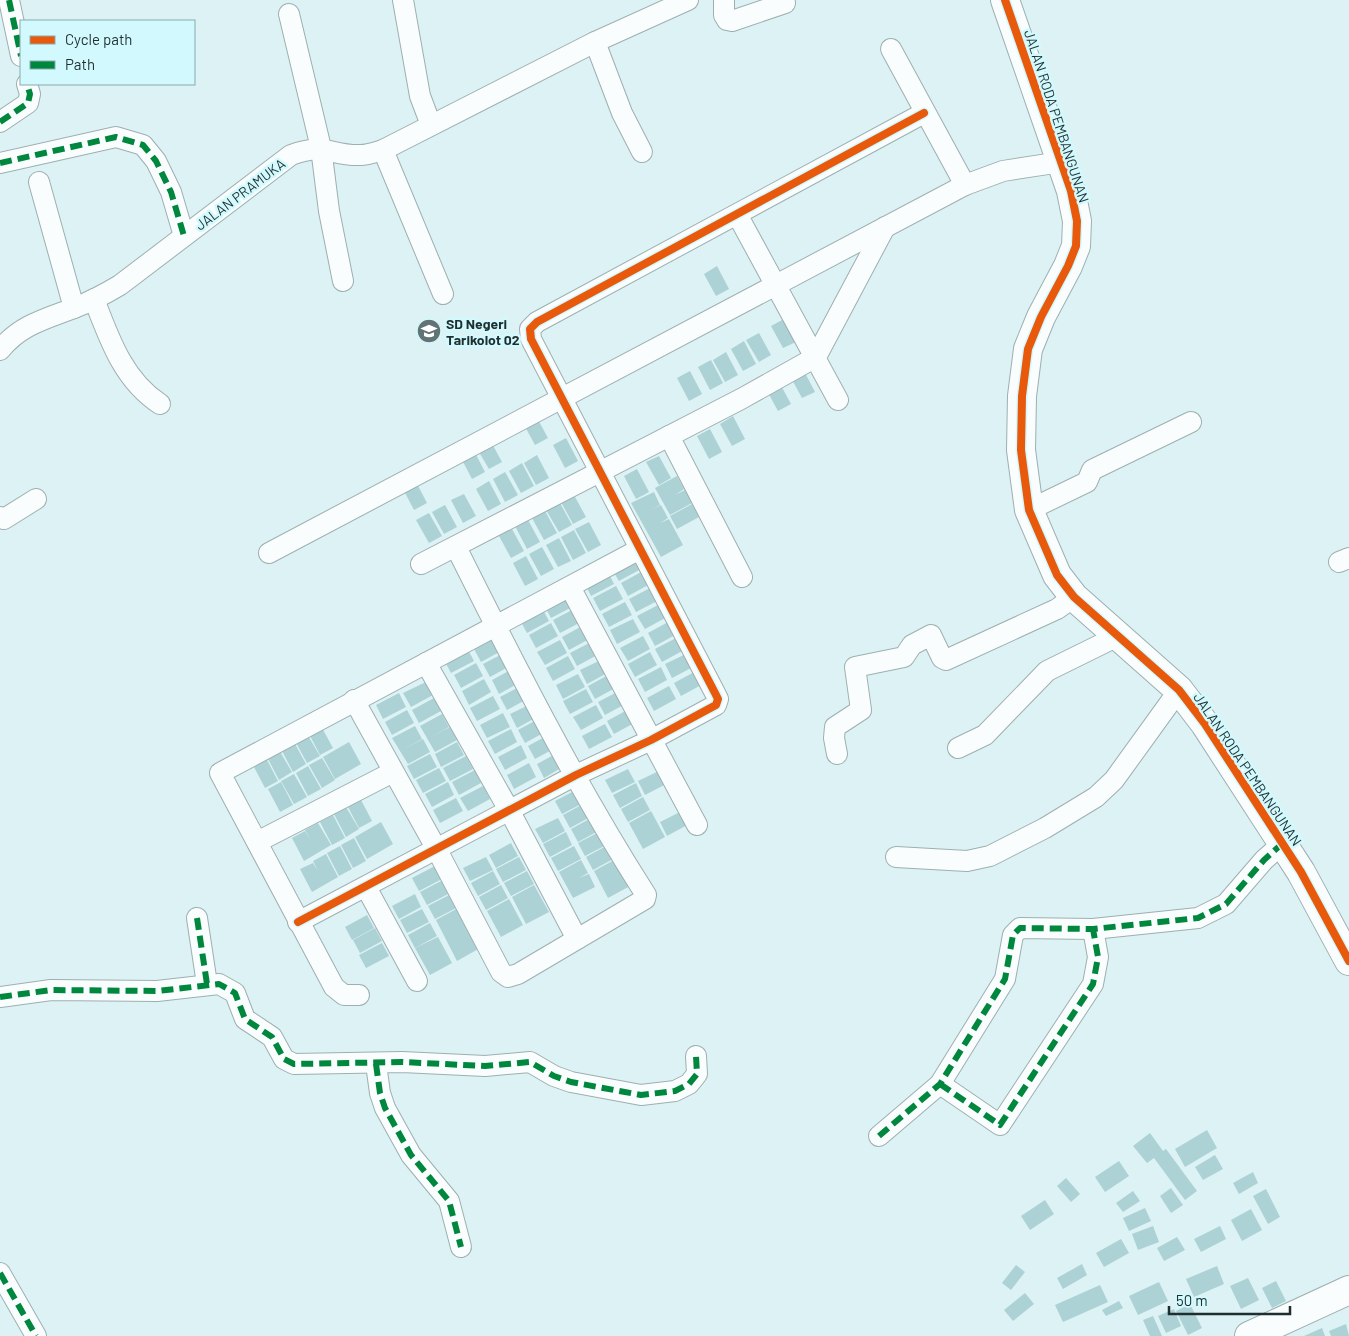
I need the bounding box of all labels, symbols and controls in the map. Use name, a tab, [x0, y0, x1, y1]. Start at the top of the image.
legend	[20, 20, 195, 85]
street label: JALAN RODA PEMBANGUNAN	[1021, 27, 1093, 205]
text: Cycle path	[65, 30, 132, 48]
text: Path	[65, 55, 95, 73]
street label: JALAN PRAMUKA	[192, 154, 289, 233]
place label: SD Negeri Tarikolot 02	[446, 315, 520, 348]
school or university icon: SD Negeri Tarikolot 02	[416, 318, 442, 344]
street label: JALAN RODA PEMBANGUNAN	[1190, 689, 1306, 849]
scale bar	[1169, 1284, 1290, 1316]
text: 50 m	[1176, 1291, 1208, 1309]

